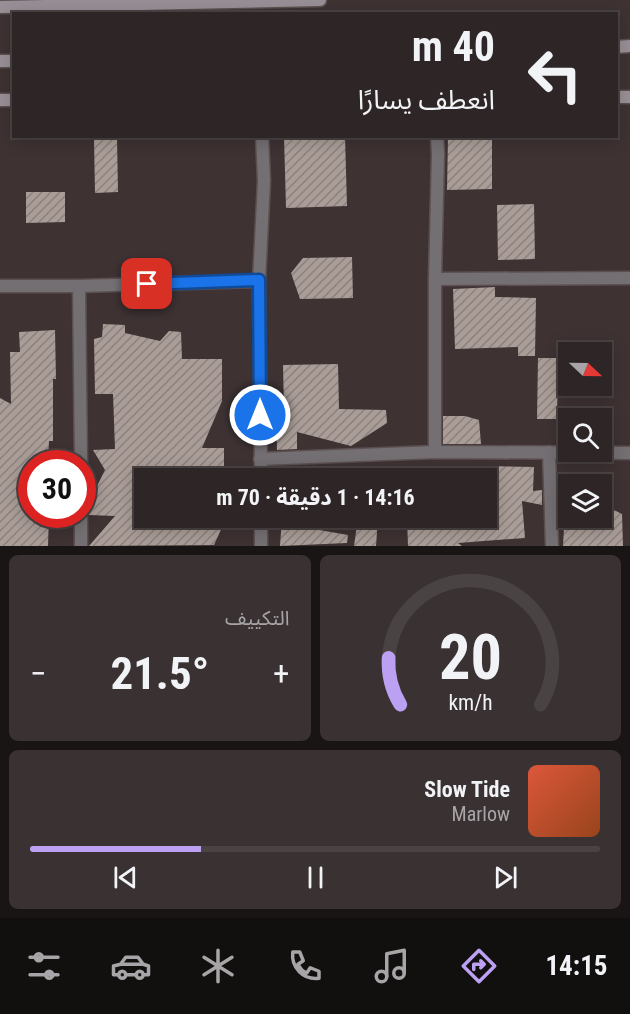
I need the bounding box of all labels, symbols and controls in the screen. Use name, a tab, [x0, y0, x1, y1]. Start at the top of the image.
text: 40 m	[412, 22, 495, 71]
icon: left	[516, 36, 594, 114]
text: انعطف يسارًا	[358, 84, 495, 116]
pin	[121, 258, 172, 309]
icon: arrive	[130, 267, 163, 300]
north arrow	[558, 342, 612, 396]
map controls	[558, 342, 612, 528]
position arrow	[228, 383, 292, 447]
button: search	[558, 408, 612, 462]
speed limit sign: 30	[18, 450, 96, 528]
button: layers	[558, 474, 612, 528]
text: 14:16 · 1 دقيقة · 70 m	[216, 485, 415, 510]
text: التكييف	[225, 606, 290, 630]
text: 20	[439, 621, 502, 694]
text: 21.5°	[110, 647, 209, 700]
text: −	[30, 654, 47, 693]
text: +	[273, 654, 289, 693]
text: km/h	[448, 690, 492, 715]
text: Slow Tide	[424, 777, 510, 802]
text: Marlow	[452, 802, 510, 826]
icon: previous	[109, 861, 142, 894]
icon: pause	[299, 861, 332, 894]
icon: next	[489, 861, 522, 894]
icon: filters	[23, 945, 65, 987]
icon: car	[110, 945, 152, 987]
icon: climate	[197, 945, 239, 987]
icon: phone	[284, 945, 326, 987]
icon: music	[371, 945, 413, 987]
icon: directions	[458, 945, 500, 987]
text: 14:15	[545, 950, 607, 982]

